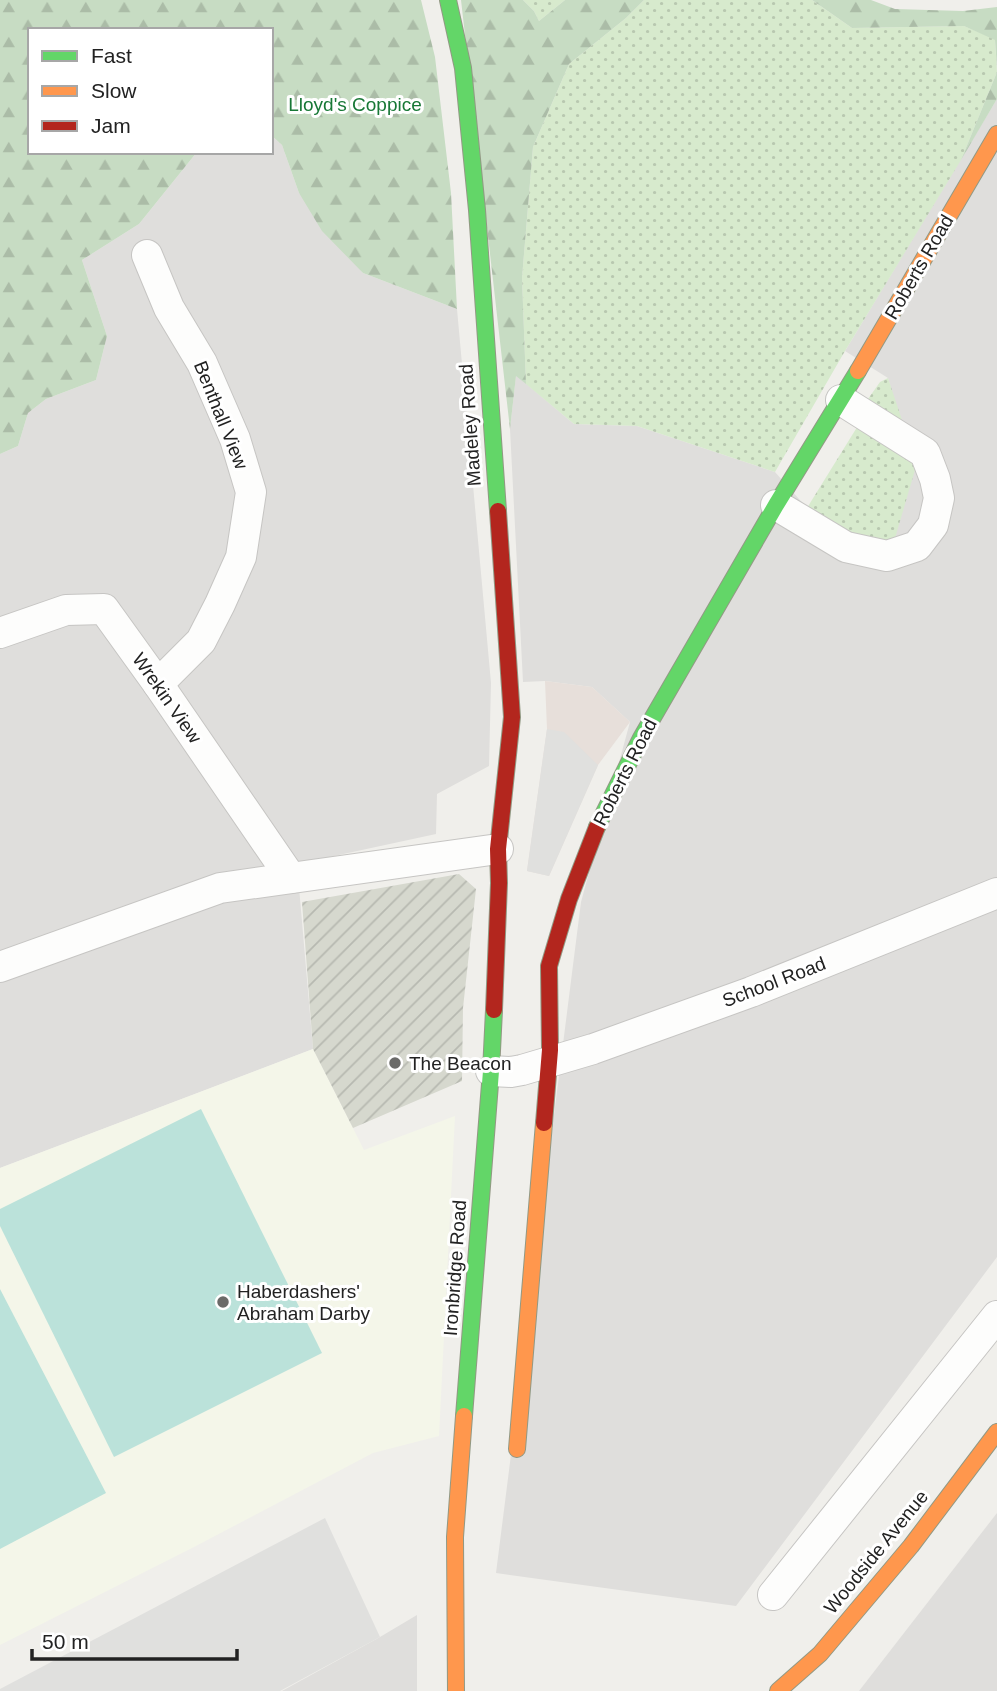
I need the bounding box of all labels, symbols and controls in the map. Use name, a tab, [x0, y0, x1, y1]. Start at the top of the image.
legend	[28, 28, 273, 154]
text: Fast	[91, 44, 132, 67]
text: Slow	[91, 79, 137, 102]
park label: Lloyd's Coppice	[288, 94, 422, 115]
text: Jam	[91, 114, 131, 137]
street label: Roberts Road	[881, 211, 957, 323]
street label: Benthall View	[190, 358, 252, 472]
street label: Madeley Road	[455, 363, 485, 487]
street label: Wrekin View	[128, 649, 206, 747]
street label: Roberts Road	[589, 715, 661, 829]
street label: School Road	[719, 953, 829, 1011]
place label: The Beacon	[409, 1053, 511, 1074]
marker: The Beacon	[387, 1055, 403, 1071]
street label: Ironbridge Road	[440, 1199, 470, 1337]
place label: Haberdashers' Abraham Darby	[237, 1281, 371, 1324]
marker: Haberdashers' Abraham Darby	[215, 1294, 231, 1310]
street label: Woodside Avenue	[820, 1486, 932, 1618]
scale bar	[32, 1618, 236, 1662]
text: 50 m	[42, 1630, 89, 1653]

